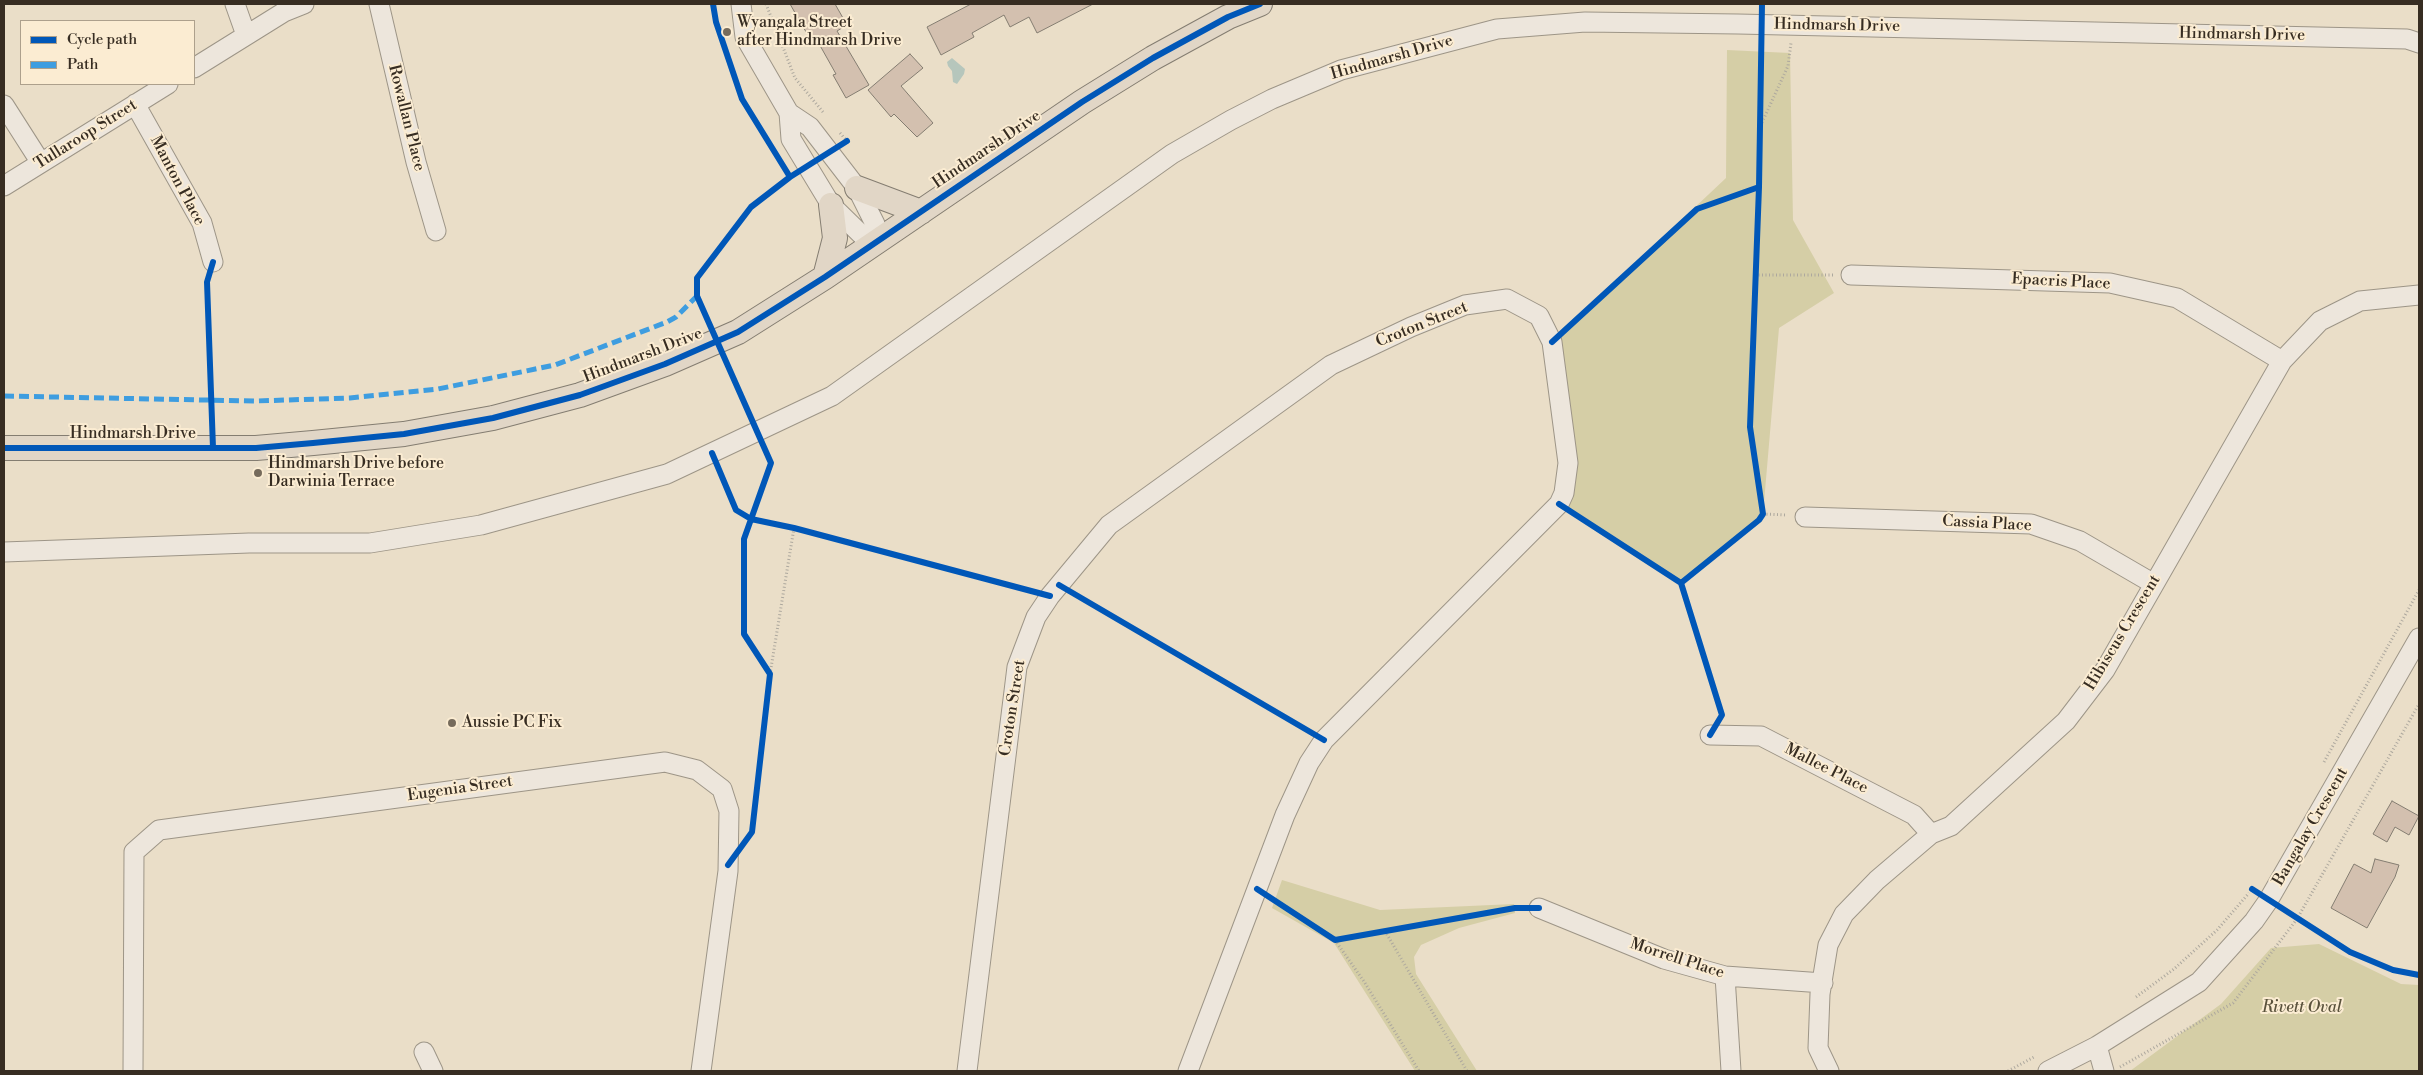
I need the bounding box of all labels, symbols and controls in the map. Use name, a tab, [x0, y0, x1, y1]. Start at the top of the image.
place label: Wyangala Street after Hindmarsh Drive	[737, 13, 902, 51]
street label: Hindmarsh Drive	[1774, 15, 1900, 37]
legend	[20, 20, 195, 85]
street label: Hindmarsh Drive	[2179, 24, 2305, 46]
marker: Wyangala Street after Hindmarsh Drive	[721, 26, 733, 38]
text: Cycle path	[67, 30, 137, 49]
street label: Hindmarsh Drive	[1329, 31, 1455, 85]
text: Path	[67, 55, 99, 74]
street label: Rowallan Place	[383, 63, 429, 173]
street label: Tullaroop Street	[31, 96, 141, 174]
street label: Hindmarsh Drive	[929, 107, 1045, 193]
street label: Manton Place	[145, 133, 209, 229]
street label: Epacris Place	[2011, 270, 2111, 294]
street label: Croton Street	[1373, 298, 1471, 352]
street label: Hindmarsh Drive	[581, 324, 705, 388]
street label: Hindmarsh Drive	[70, 424, 196, 444]
place label: Hindmarsh Drive before Darwinia Terrace	[268, 454, 444, 492]
marker: Hindmarsh Drive before Darwinia Terrace	[252, 467, 264, 479]
street label: Cassia Place	[1942, 512, 2032, 536]
street label: Hibiscus Crescent	[2081, 572, 2165, 694]
street label: Croton Street	[996, 658, 1030, 758]
place label: Aussie PC Fix	[462, 713, 562, 733]
marker: Aussie PC Fix	[446, 717, 458, 729]
street label: Mallee Place	[1781, 740, 1871, 798]
street label: Bangalay Crescent	[2269, 764, 2353, 890]
street label: Eugenia Street	[406, 772, 514, 806]
street label: Morrell Place	[1627, 935, 1727, 983]
park label: Rivett Oval	[2262, 998, 2342, 1018]

